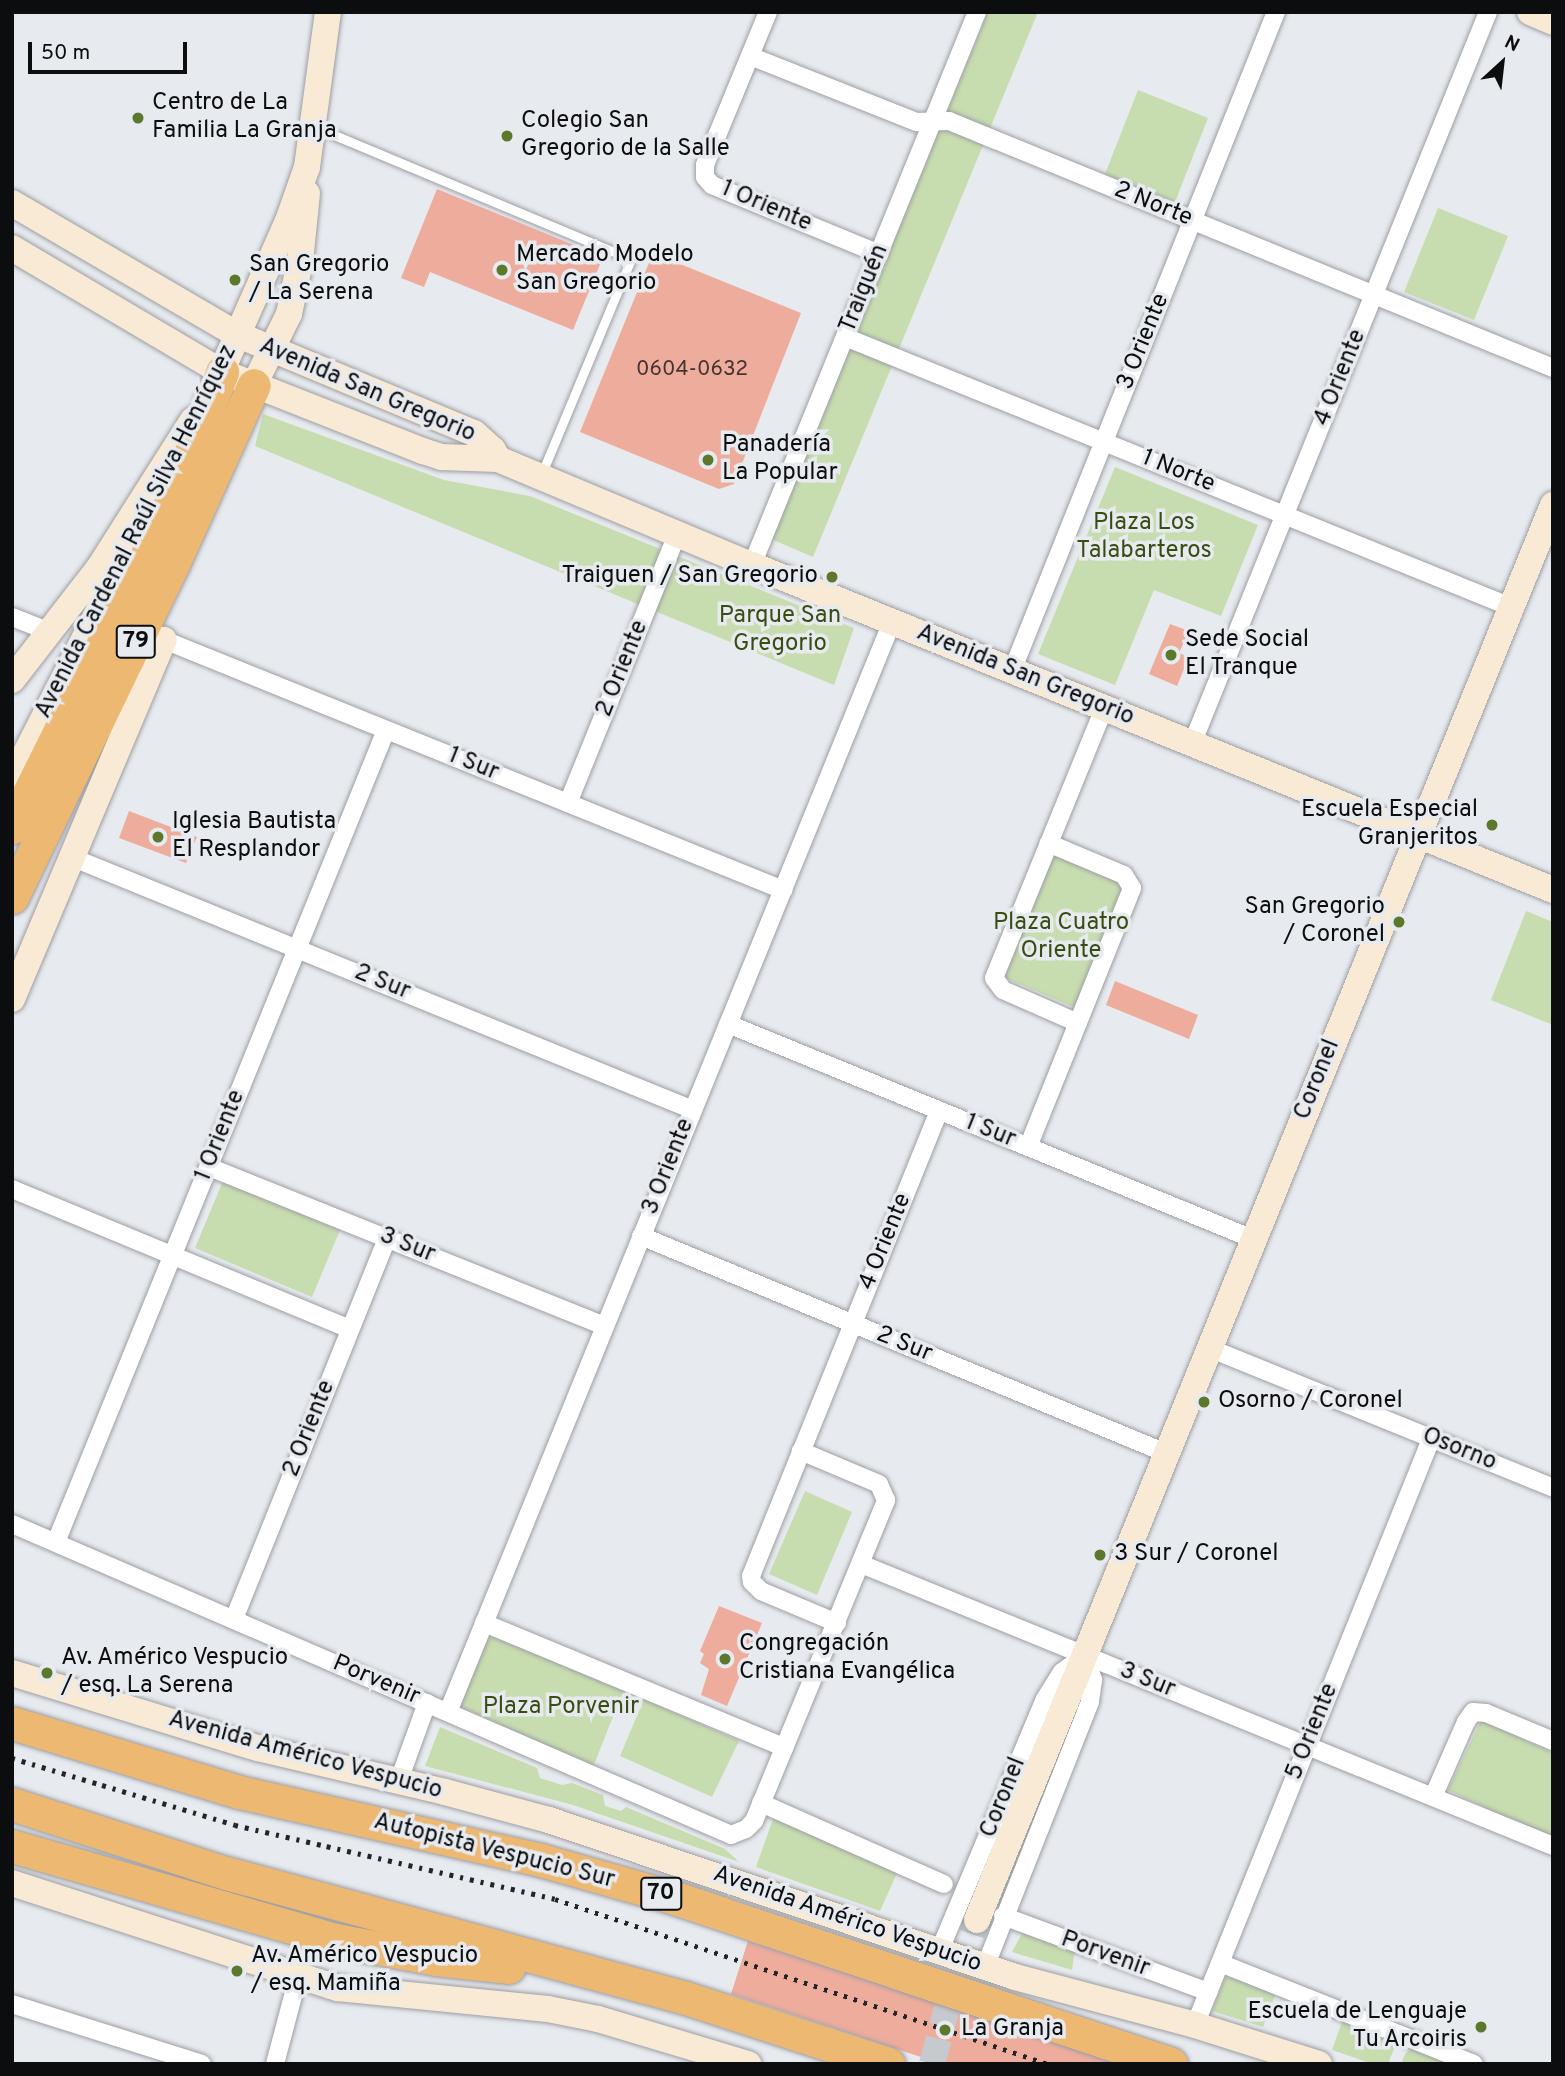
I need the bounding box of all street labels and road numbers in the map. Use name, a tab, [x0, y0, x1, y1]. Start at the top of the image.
street label: 1 Oriente	[716, 175, 816, 239]
street label: 2 Norte	[1110, 176, 1196, 234]
street label: Traiguén	[834, 241, 896, 337]
street label: 3 Oriente	[1112, 290, 1176, 394]
street label: 4 Oriente	[1309, 326, 1373, 430]
street label: Avenida San Gregorio	[255, 332, 479, 450]
street label: Avenida Cardenal Raúl Silva Henríquez	[30, 340, 244, 724]
street label: 1 Norte	[1137, 444, 1219, 500]
street label: 2 Oriente	[591, 617, 655, 721]
street label: Avenida San Gregorio	[912, 619, 1138, 733]
road number: 79	[115, 622, 157, 662]
street label: 1 Sur	[444, 742, 502, 788]
street label: 2 Sur	[350, 959, 414, 1007]
street label: Coronel	[1289, 1036, 1347, 1124]
street label: 1 Oriente	[190, 1086, 252, 1186]
street label: 1 Sur	[961, 1109, 1019, 1155]
street label: 3 Oriente	[637, 1115, 701, 1219]
street label: 4 Oriente	[854, 1190, 918, 1294]
street label: 3 Sur	[375, 1222, 439, 1270]
street label: 2 Sur	[872, 1321, 936, 1369]
street label: 2 Oriente	[278, 1377, 342, 1481]
street label: Osorno	[1418, 1422, 1500, 1478]
street label: Porvenir	[328, 1650, 424, 1712]
street label: 3 Sur	[1115, 1657, 1179, 1705]
street label: 5 Oriente	[1281, 1680, 1345, 1784]
street label: Avenida Américo Vespucio	[164, 1705, 446, 1807]
street label: Coronel	[975, 1754, 1033, 1842]
street label: Autopista Vespucio Sur	[370, 1808, 618, 1896]
street label: Avenida Américo Vespucio	[708, 1860, 986, 1980]
road number: 70	[640, 1874, 682, 1913]
street label: Porvenir	[1057, 1926, 1153, 1984]

